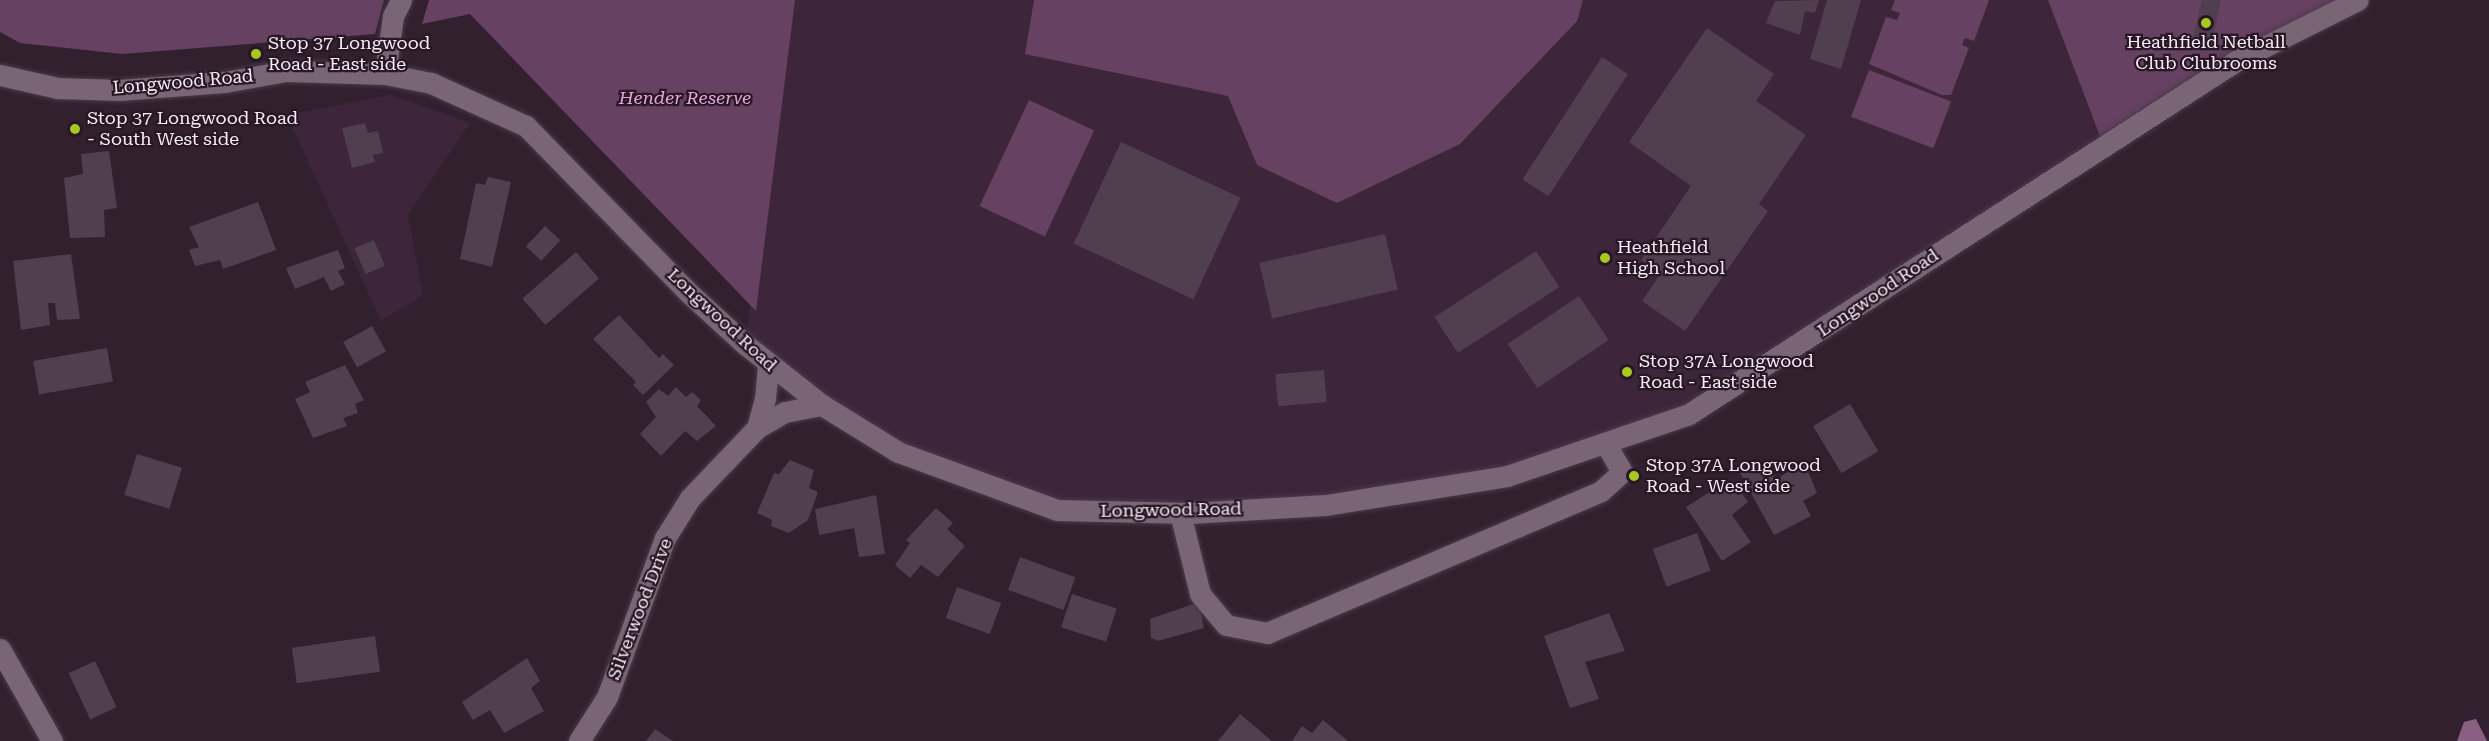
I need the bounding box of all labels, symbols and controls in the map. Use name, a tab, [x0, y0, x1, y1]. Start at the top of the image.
marker: Heathfield Netball Club Clubrooms	[2199, 16, 2213, 30]
place label: Heathfield Netball Club Clubrooms	[2126, 32, 2286, 74]
place label: Stop 37 Longwood Road - East side	[268, 33, 430, 76]
marker: Stop 37 Longwood Road - East side	[249, 47, 263, 61]
street label: Longwood Road	[112, 65, 254, 99]
park label: Hender Reserve	[619, 87, 751, 109]
place label: Stop 37 Longwood Road - South West side	[87, 108, 298, 150]
marker: Stop 37 Longwood Road - South West side	[68, 122, 82, 136]
place label: Heathfield High School	[1617, 237, 1725, 280]
street label: Longwood Road	[1813, 245, 1943, 341]
marker: Heathfield High School	[1598, 251, 1612, 265]
street label: Longwood Road	[663, 264, 781, 376]
place label: Stop 37A Longwood Road - East side	[1639, 351, 1814, 394]
marker: Stop 37A Longwood Road - East side	[1620, 365, 1634, 379]
place label: Stop 37A Longwood Road - West side	[1646, 455, 1821, 498]
marker: Stop 37A Longwood Road - West side	[1627, 469, 1641, 483]
street label: Longwood Road	[1100, 498, 1242, 522]
street label: Silverwood Drive	[603, 535, 677, 683]

